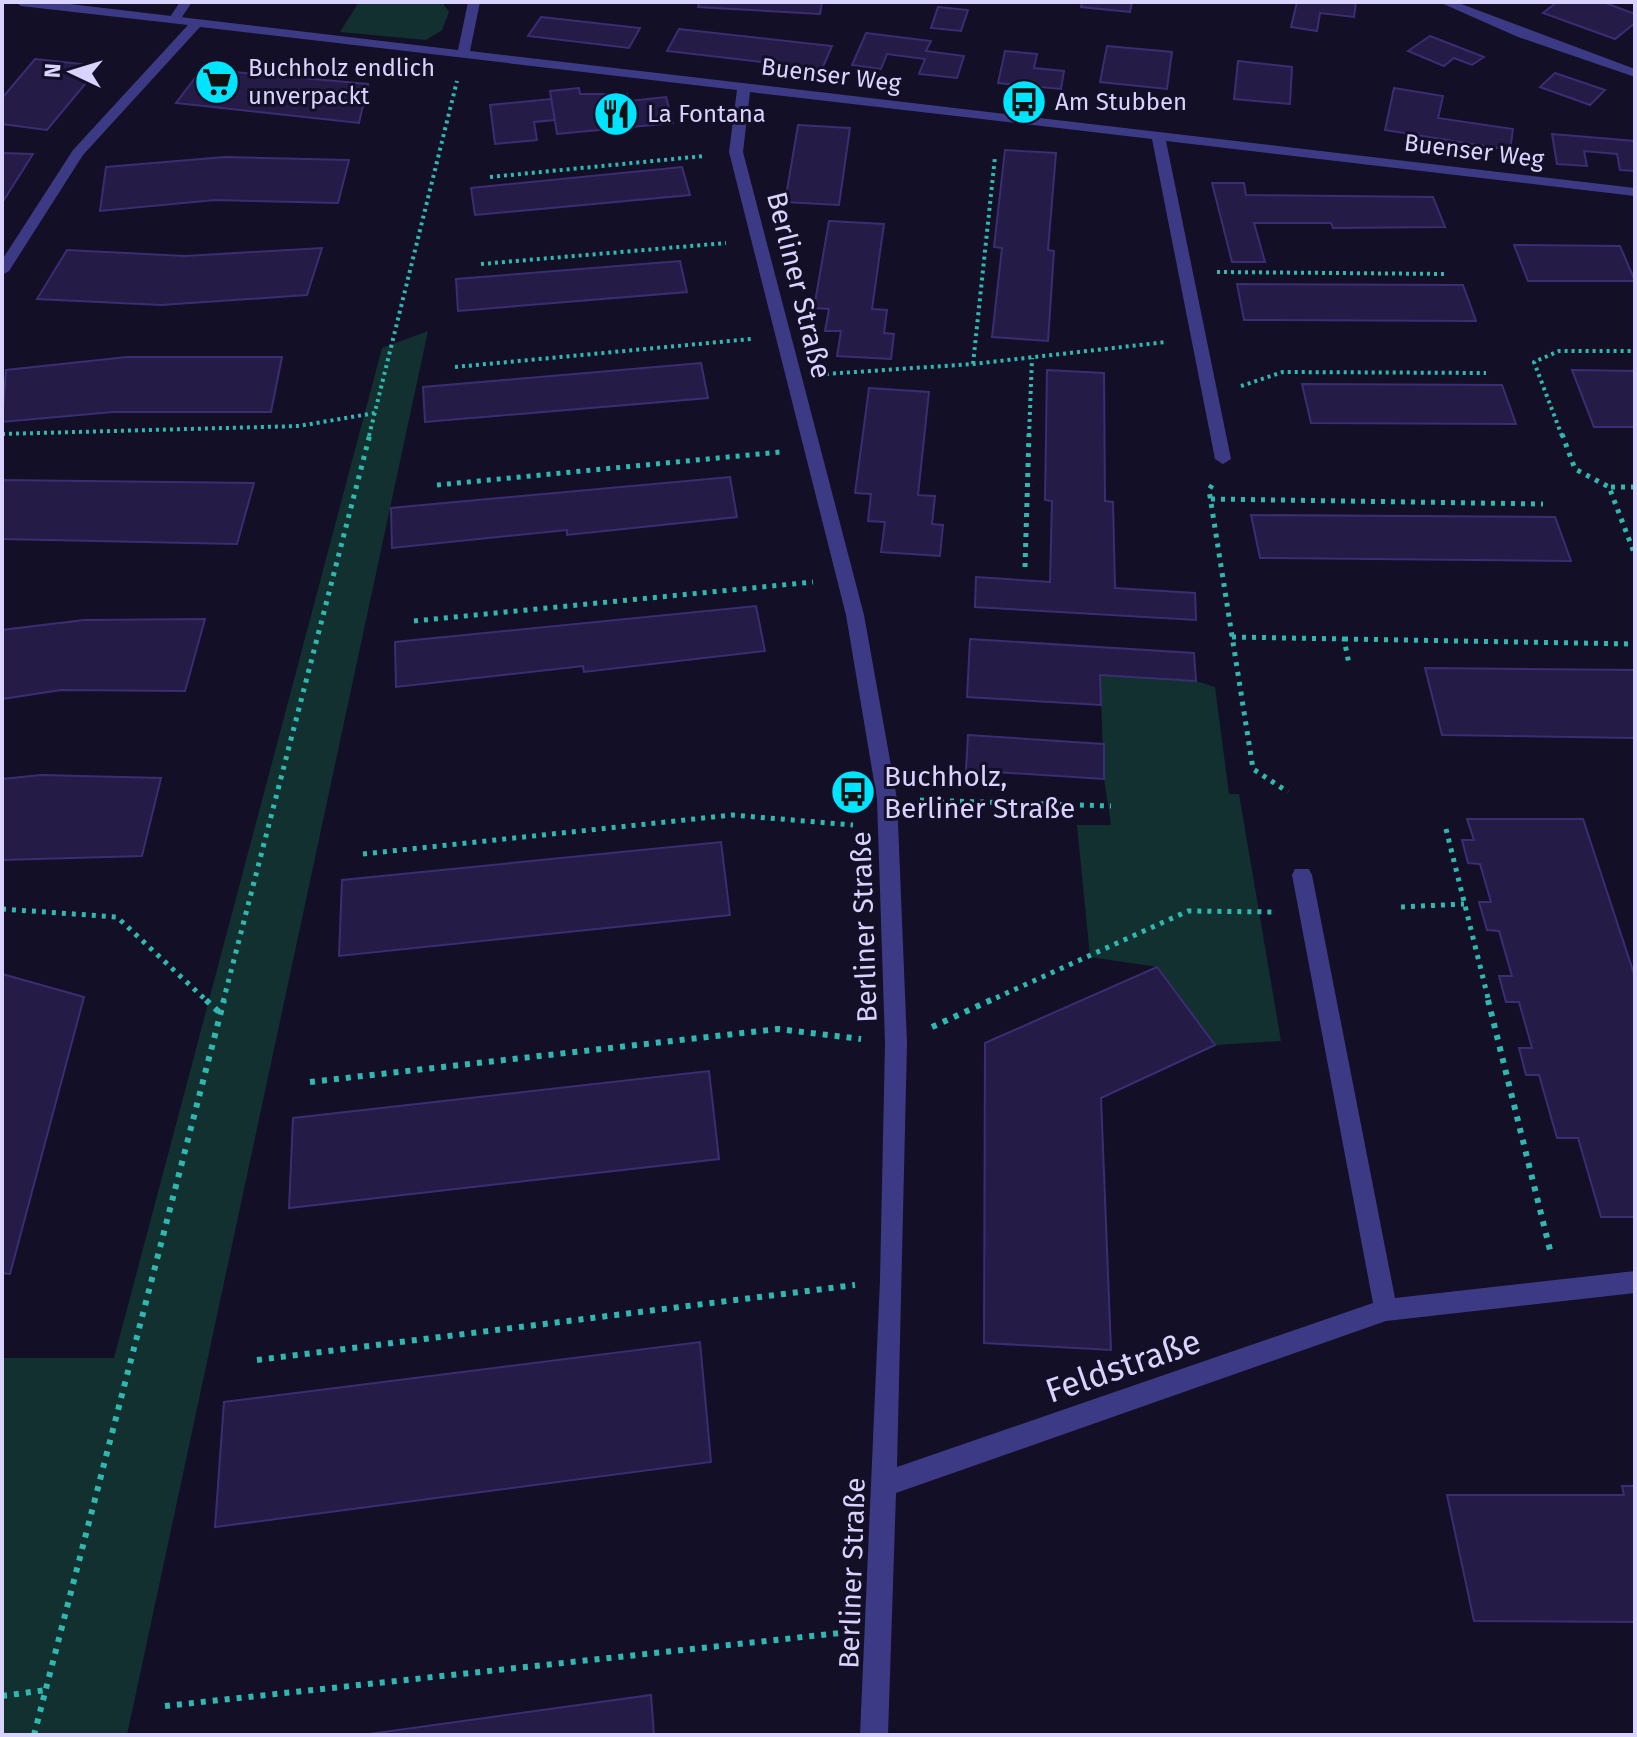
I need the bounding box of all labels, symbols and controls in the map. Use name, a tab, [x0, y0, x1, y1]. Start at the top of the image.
north arrow	[32, 32, 112, 112]
street label: Buenser Weg	[759, 53, 903, 98]
place label: Buchholz endlich unverpackt	[248, 54, 435, 110]
supermarket icon: Buchholz endlich unverpackt	[193, 58, 241, 106]
text: N	[39, 62, 67, 79]
bus stop icon: Am Stubben	[1000, 78, 1048, 126]
place label: Am Stubben	[1055, 88, 1187, 116]
restaurant icon: La Fontana	[592, 90, 640, 138]
place label: La Fontana	[647, 100, 766, 128]
street label: Buenser Weg	[1402, 129, 1546, 174]
street label: Berliner Straße	[760, 188, 838, 382]
place label: Buchholz, Berliner Straße	[884, 760, 1075, 825]
bus stop icon: Buchholz, Berliner Straße	[829, 768, 877, 816]
street label: Berliner Straße	[844, 831, 884, 1023]
street label: Feldstraße	[1040, 1320, 1206, 1412]
street label: Berliner Straße	[832, 1477, 872, 1669]

